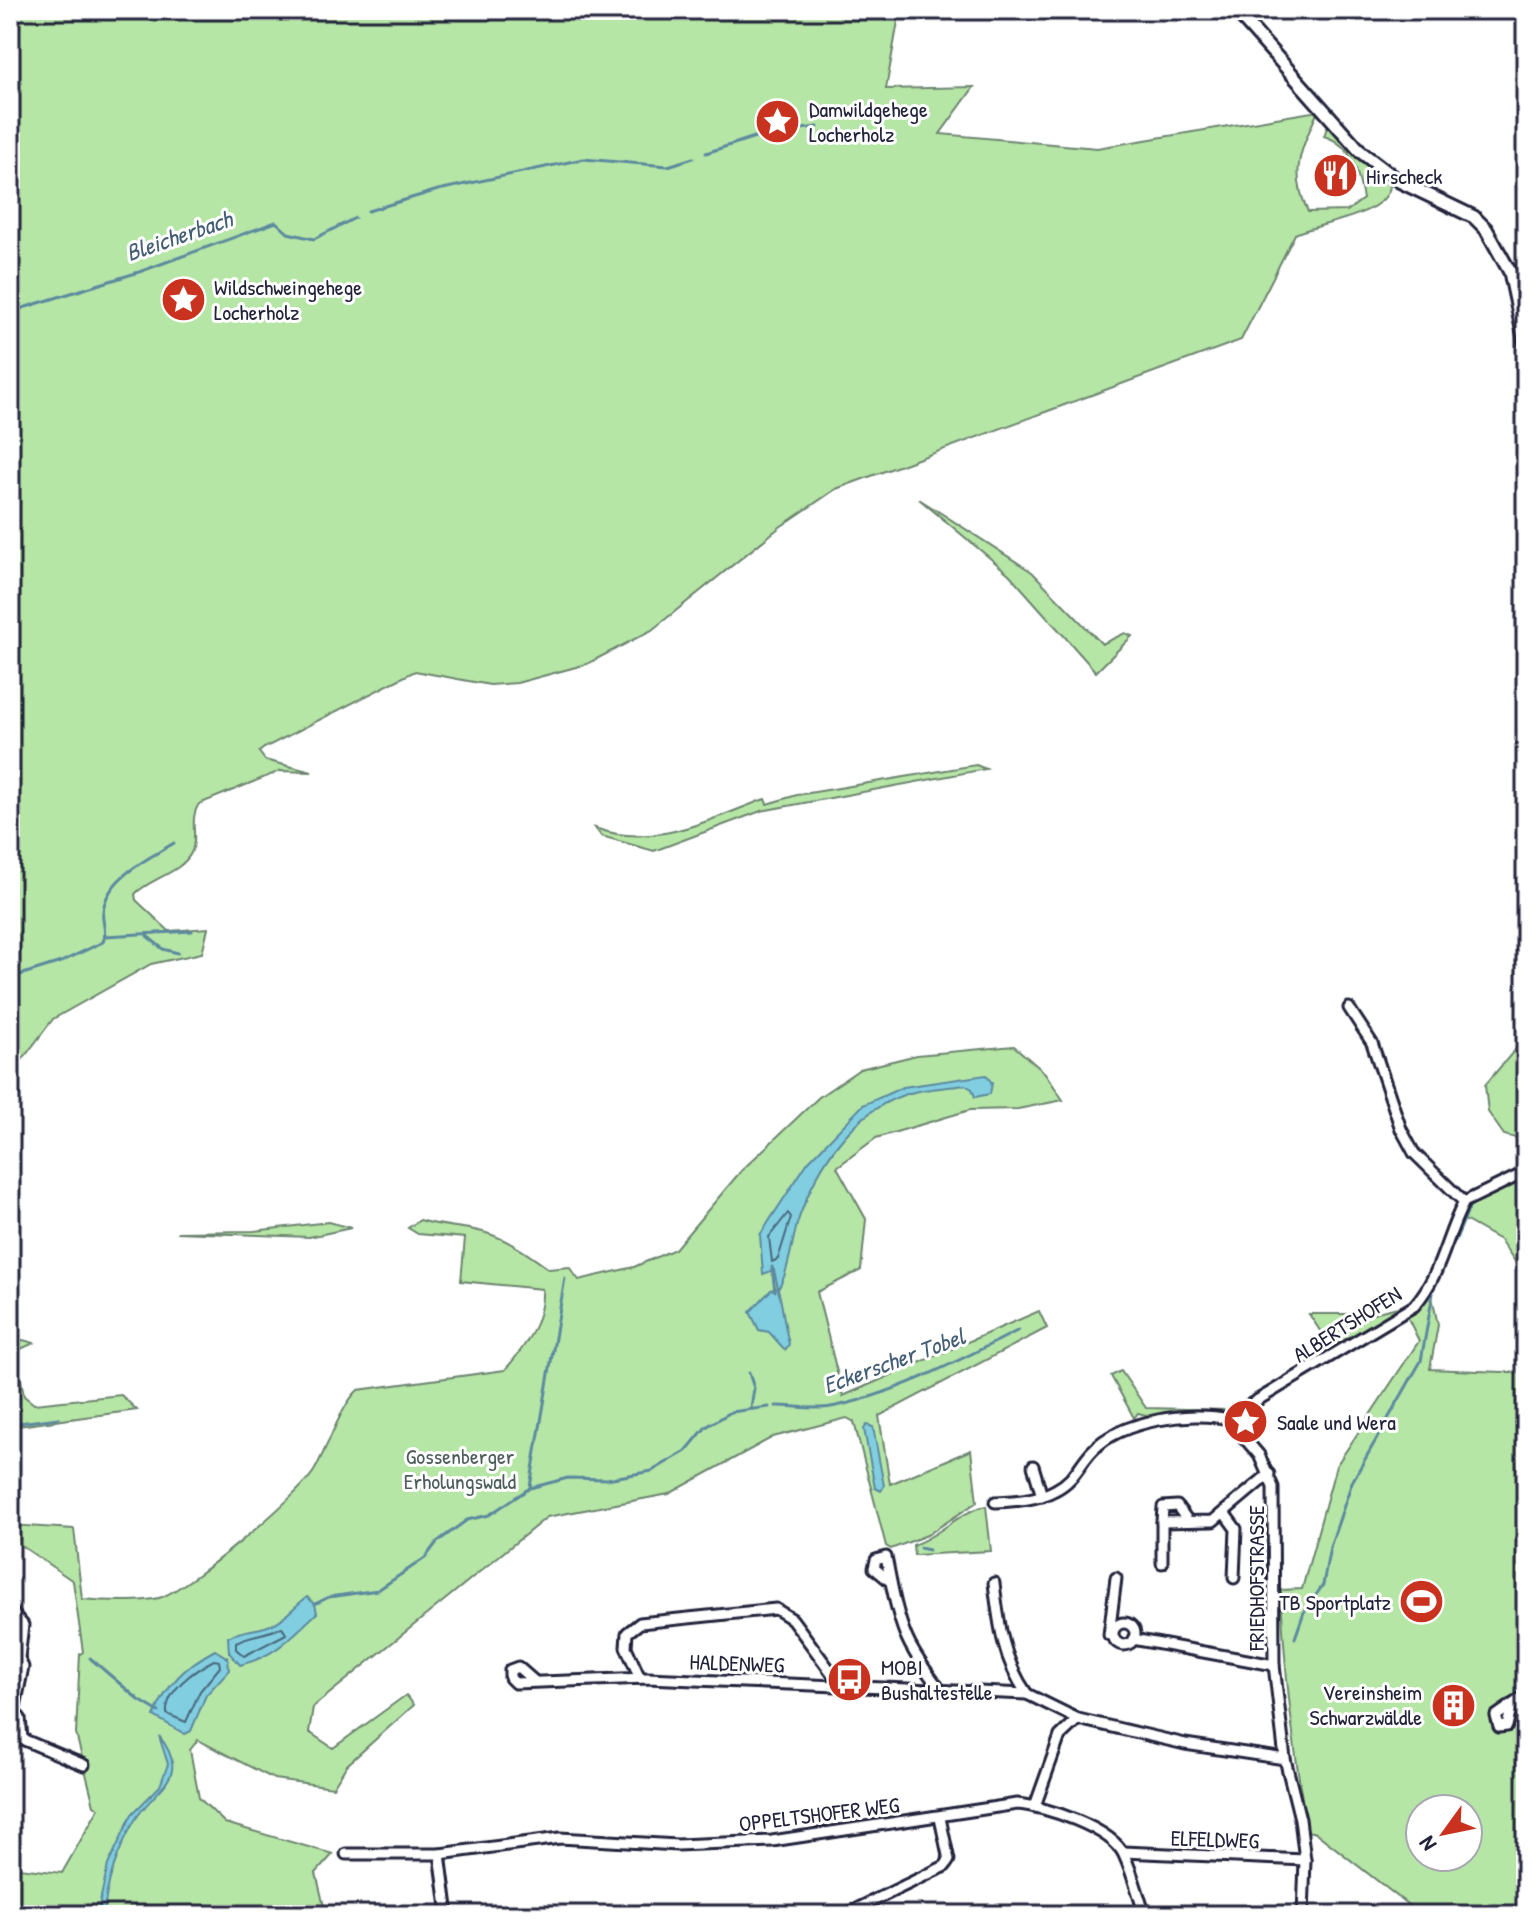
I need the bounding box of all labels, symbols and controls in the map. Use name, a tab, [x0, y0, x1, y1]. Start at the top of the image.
place label: Damwildgehege Locherholz	[809, 94, 928, 149]
place icon: Damwildgehege Locherholz	[754, 98, 802, 146]
restaurant icon: Hirscheck	[1311, 152, 1359, 200]
place label: Hirscheck	[1366, 161, 1442, 191]
water label: Bleicherbach	[121, 201, 238, 268]
place label: Wildschweingehege Locherholz	[214, 272, 362, 327]
place icon: Wildschweingehege Locherholz	[159, 276, 207, 324]
street label: ALBERTSHOFEN	[1287, 1279, 1407, 1369]
water label: Eckerscher Tobel	[818, 1319, 970, 1400]
place icon: Saale und Wera	[1222, 1398, 1270, 1446]
place label: Saale und Wera	[1277, 1407, 1396, 1437]
park label: Gossenberger Erholungswald	[404, 1441, 517, 1496]
street label: FRIEDHOFSTRASSE	[1241, 1505, 1271, 1652]
sports icon: TB Sportplatz	[1398, 1578, 1446, 1626]
place label: TB Sportplatz	[1279, 1587, 1391, 1617]
street label: HALDENWEG	[689, 1646, 785, 1680]
place label: MOBI Bushaltestelle	[881, 1652, 993, 1707]
bus stop icon: MOBI Bushaltestelle	[826, 1656, 874, 1704]
place label: Vereinsheim Schwarzwäldle	[1310, 1677, 1422, 1732]
building icon: Vereinsheim Schwarzwäldle	[1429, 1681, 1477, 1729]
street label: OPPELTSHOFER WEG	[737, 1789, 901, 1839]
north arrow	[1404, 1793, 1484, 1873]
street label: ELFELDWEG	[1170, 1822, 1260, 1856]
text: N	[1411, 1831, 1443, 1857]

